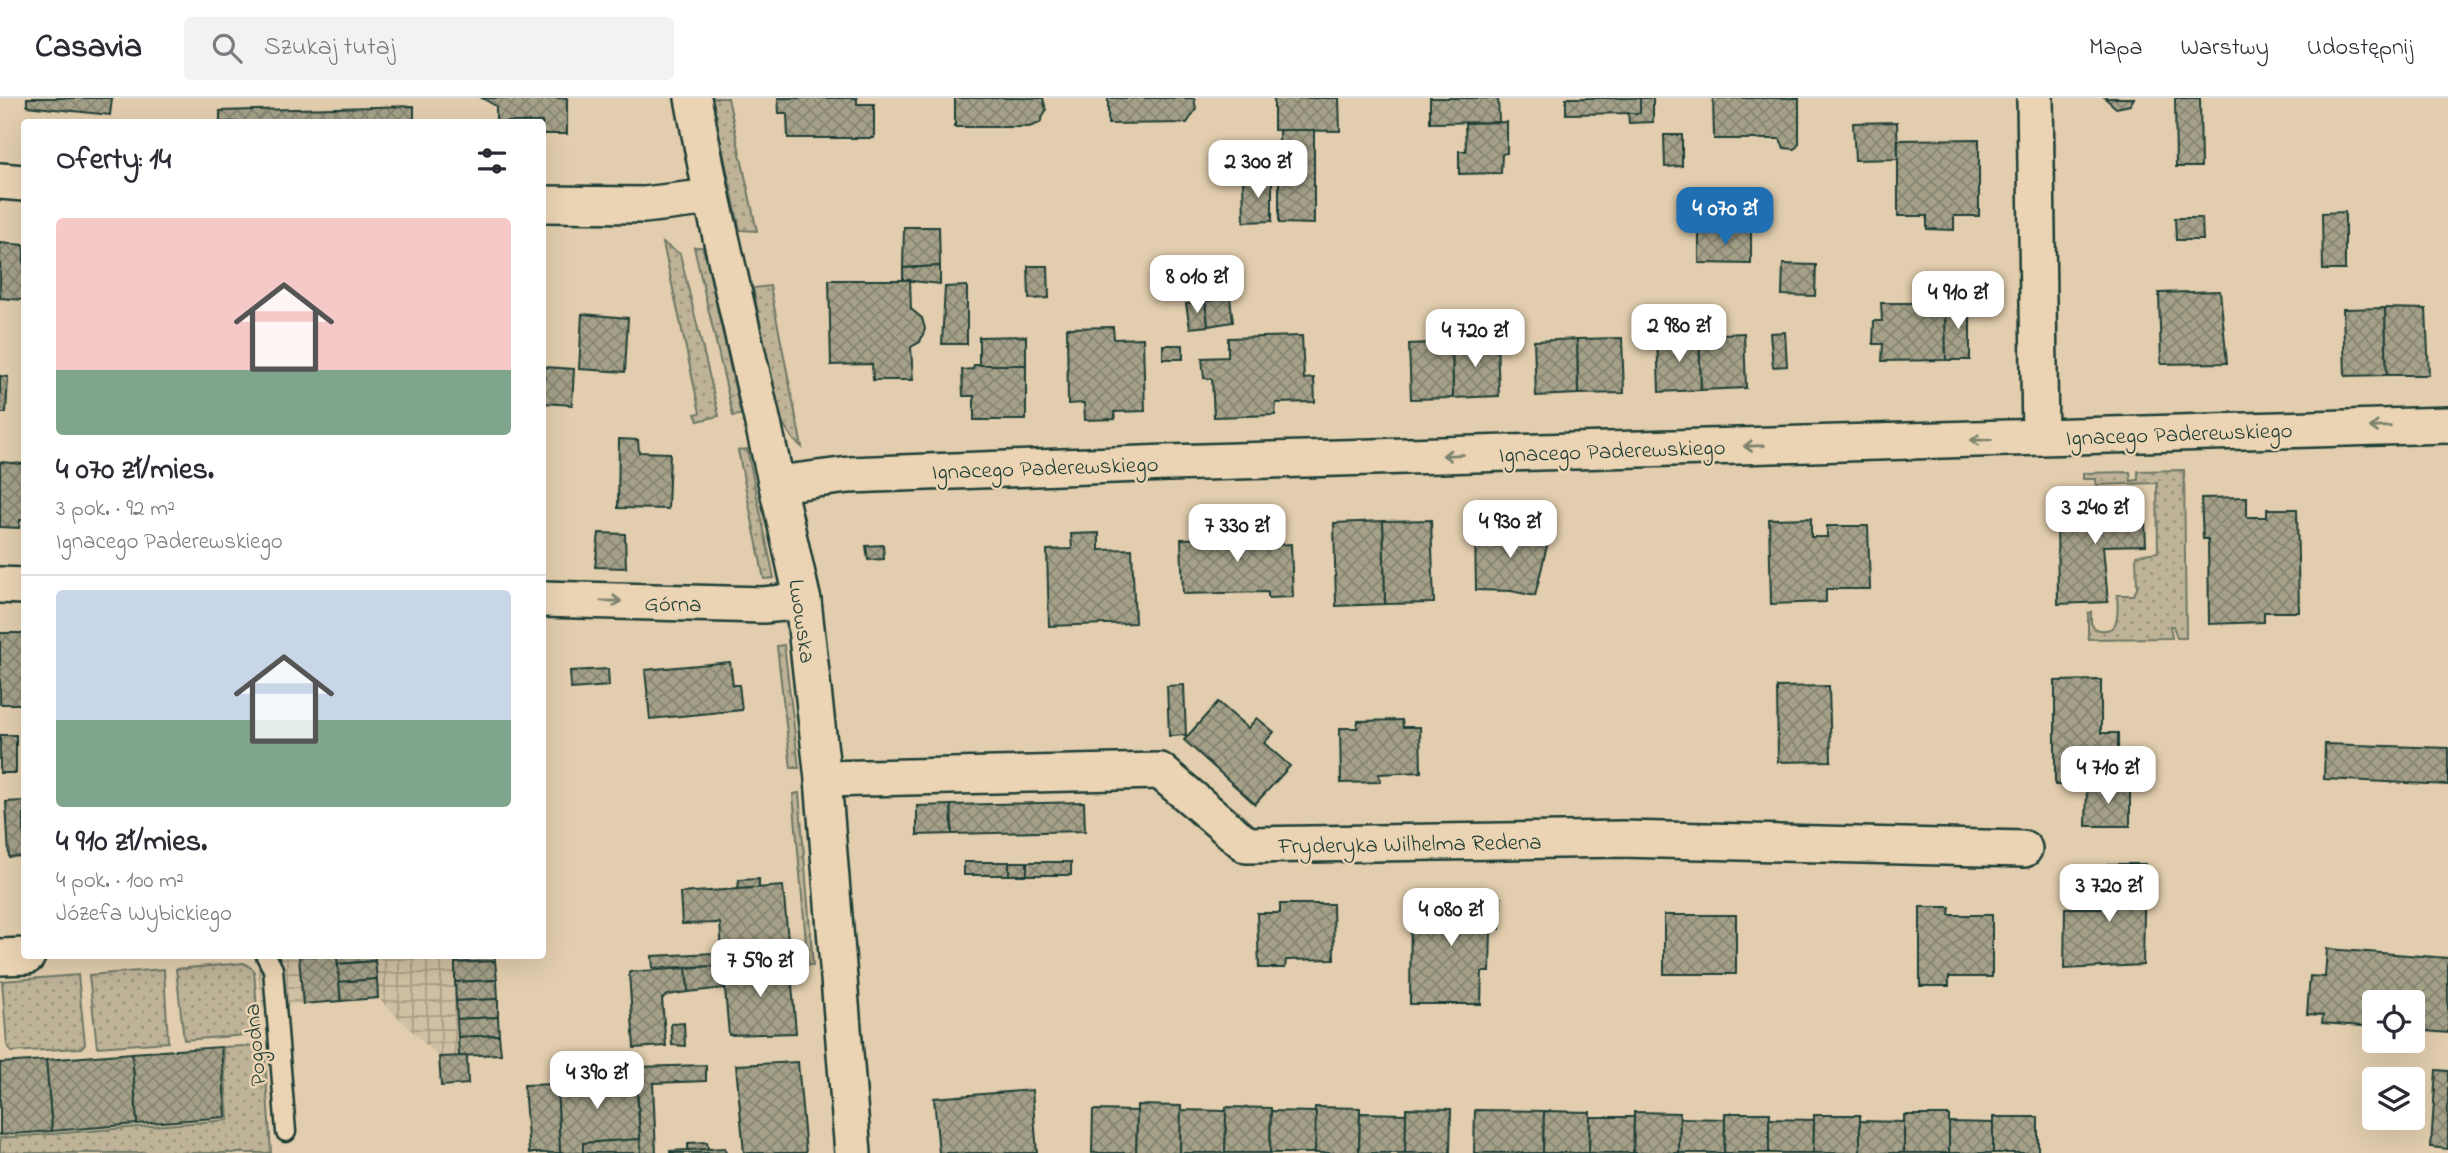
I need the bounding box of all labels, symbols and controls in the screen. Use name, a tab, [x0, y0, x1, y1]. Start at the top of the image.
search box	[184, 17, 674, 80]
text: Casavia	[35, 24, 142, 72]
icon: search	[208, 29, 246, 67]
text: Szukaj tutaj	[264, 29, 395, 67]
text: Mapa	[2089, 31, 2142, 66]
text: Warstwy	[2180, 31, 2269, 66]
text: Udostępnij	[2307, 31, 2413, 66]
text: Oferty: 14	[56, 139, 171, 183]
pin: 2 300 zł	[1186, 140, 1330, 200]
icon: filters	[473, 142, 511, 180]
text: 2 300 zł	[1224, 146, 1292, 179]
pin: 4 070 zł	[1653, 188, 1797, 247]
text: 4 070 zł	[1692, 193, 1758, 226]
pin: 8 010 zł	[1125, 256, 1269, 315]
text: 8 010 zł	[1166, 261, 1228, 294]
icon: home	[221, 264, 347, 390]
pin: 4 910 zł	[1886, 272, 2030, 331]
text: 4 910 zł	[1928, 277, 1988, 310]
pin: 2 980 zł	[1607, 304, 1751, 364]
pin: 4 720 zł	[1403, 310, 1547, 369]
text: 2 980 zł	[1647, 310, 1711, 343]
text: 4 720 zł	[1442, 315, 1508, 348]
street label: Ignacego Paderewskiego	[2065, 415, 2293, 457]
one-way arrow	[2369, 421, 2392, 434]
street label: Ignacego Paderewskiego	[1498, 432, 1726, 474]
one-way arrow	[1970, 433, 1993, 446]
one-way arrow	[1742, 439, 1765, 453]
one-way arrow	[1441, 448, 1464, 461]
text: 4 070 zł/mies.	[56, 449, 214, 493]
street label: Ignacego Paderewskiego	[931, 449, 1159, 491]
pin: 3 240 zł	[2023, 486, 2167, 546]
text: 3 240 zł	[2062, 492, 2128, 525]
text: 3 pok. · 92 m²	[56, 493, 175, 526]
pin: 4 930 zł	[1438, 500, 1582, 560]
pin: 7 330 zł	[1165, 504, 1309, 564]
text: 4 930 zł	[1479, 506, 1541, 539]
text: 7 330 zł	[1205, 510, 1269, 543]
text: Ignacego Paderewskiego	[56, 526, 283, 559]
street label: Lwowska	[778, 577, 823, 666]
street label: Górna	[644, 589, 702, 622]
one-way arrow	[599, 594, 622, 608]
icon: home	[221, 636, 347, 762]
pin: 4 710 zł	[2036, 746, 2180, 806]
text: 4 710 zł	[2077, 752, 2139, 785]
text: 4 910 zł/mies.	[56, 821, 207, 865]
street label: Fryderyka Wilhelma Redena	[1277, 827, 1542, 866]
pin: 3 720 zł	[2037, 864, 2181, 924]
text: 4 pok. · 100 m²	[56, 865, 184, 898]
text: 3 720 zł	[2076, 870, 2142, 903]
pin: 4 080 zł	[1379, 888, 1523, 948]
text: 4 080 zł	[1419, 894, 1483, 927]
text: Józefa Wybickiego	[56, 898, 232, 931]
pin: 7 590 zł	[688, 940, 832, 999]
text: 7 590 zł	[727, 945, 793, 978]
map controls	[2362, 990, 2425, 1130]
button: locate	[2362, 990, 2425, 1053]
street label: Pogodna	[236, 1002, 278, 1088]
pin: 4 390 zł	[525, 1052, 669, 1111]
text: 4 390 zł	[566, 1057, 628, 1090]
button: layers	[2362, 1067, 2425, 1130]

